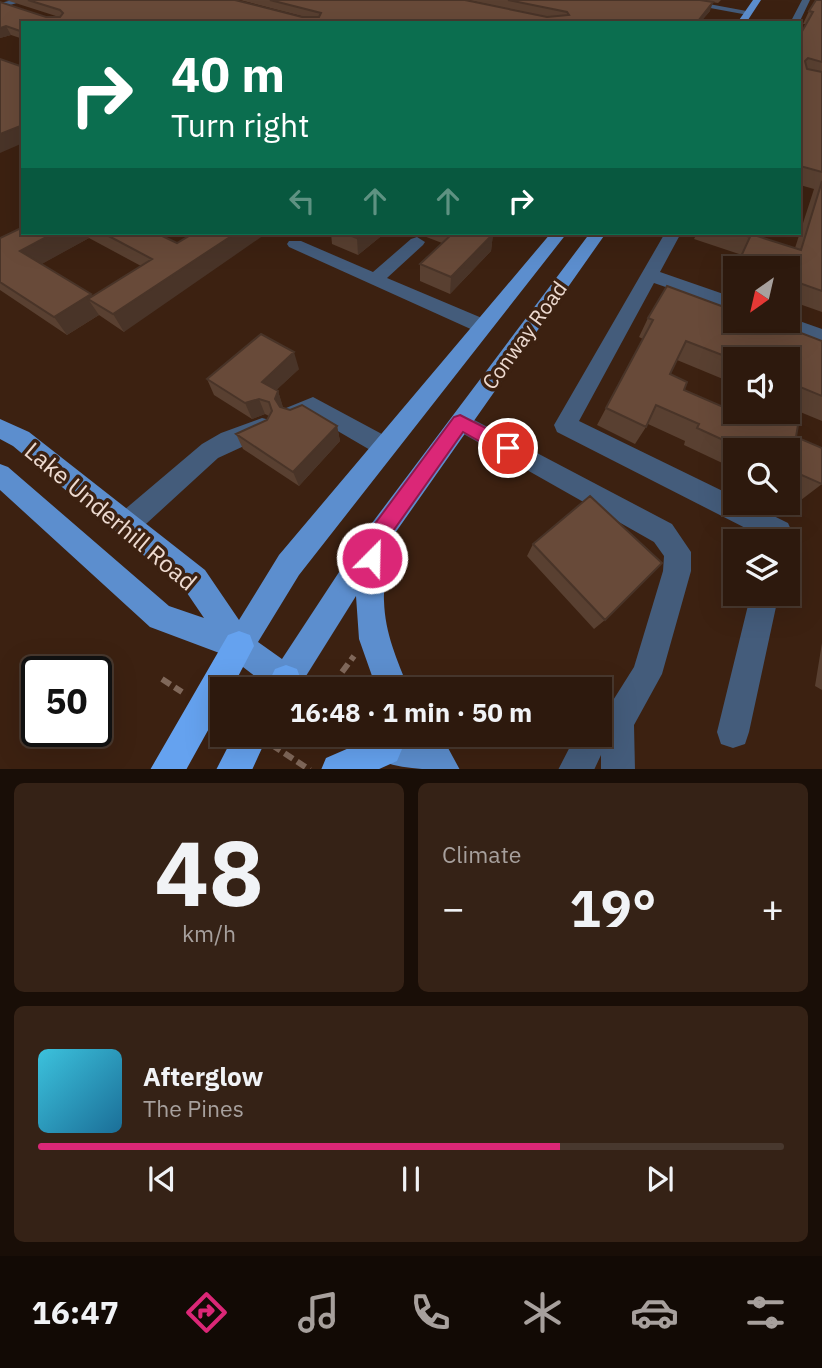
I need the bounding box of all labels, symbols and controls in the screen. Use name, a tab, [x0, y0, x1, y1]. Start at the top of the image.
text: 40 m	[171, 42, 285, 105]
icon: right	[56, 49, 147, 140]
text: Turn right	[171, 104, 309, 146]
icon: left	[283, 182, 321, 220]
icon: ahead	[356, 182, 394, 220]
icon: ahead	[429, 182, 467, 220]
icon: right	[502, 182, 540, 220]
north arrow	[723, 256, 800, 332]
map controls	[723, 256, 800, 606]
street label: Conway Road	[475, 275, 573, 395]
button: sound	[723, 347, 800, 424]
pin	[478, 418, 538, 478]
icon: arrive	[489, 429, 527, 467]
street label: Lake Underhill Road	[18, 435, 204, 597]
button: search	[723, 438, 800, 515]
position arrow	[335, 521, 409, 595]
button: layers	[723, 529, 800, 606]
speed limit sign: 50	[21, 656, 112, 747]
text: 16:48 · 1 min · 50 m	[290, 695, 532, 729]
text: 48	[154, 813, 264, 931]
text: Climate	[442, 839, 521, 869]
text: 19°	[570, 874, 656, 941]
text: −	[442, 883, 465, 932]
text: +	[761, 883, 784, 932]
text: km/h	[182, 918, 236, 948]
text: Afterglow	[143, 1059, 263, 1093]
text: The Pines	[143, 1093, 244, 1123]
icon: previous	[143, 1160, 181, 1198]
icon: pause	[392, 1160, 430, 1198]
icon: next	[641, 1160, 679, 1198]
icon: directions	[182, 1288, 231, 1337]
icon: music	[294, 1288, 343, 1337]
icon: phone	[406, 1288, 455, 1337]
icon: climate	[518, 1288, 567, 1337]
icon: car	[630, 1288, 679, 1337]
icon: filters	[741, 1288, 790, 1337]
text: 16:47	[31, 1291, 119, 1333]

